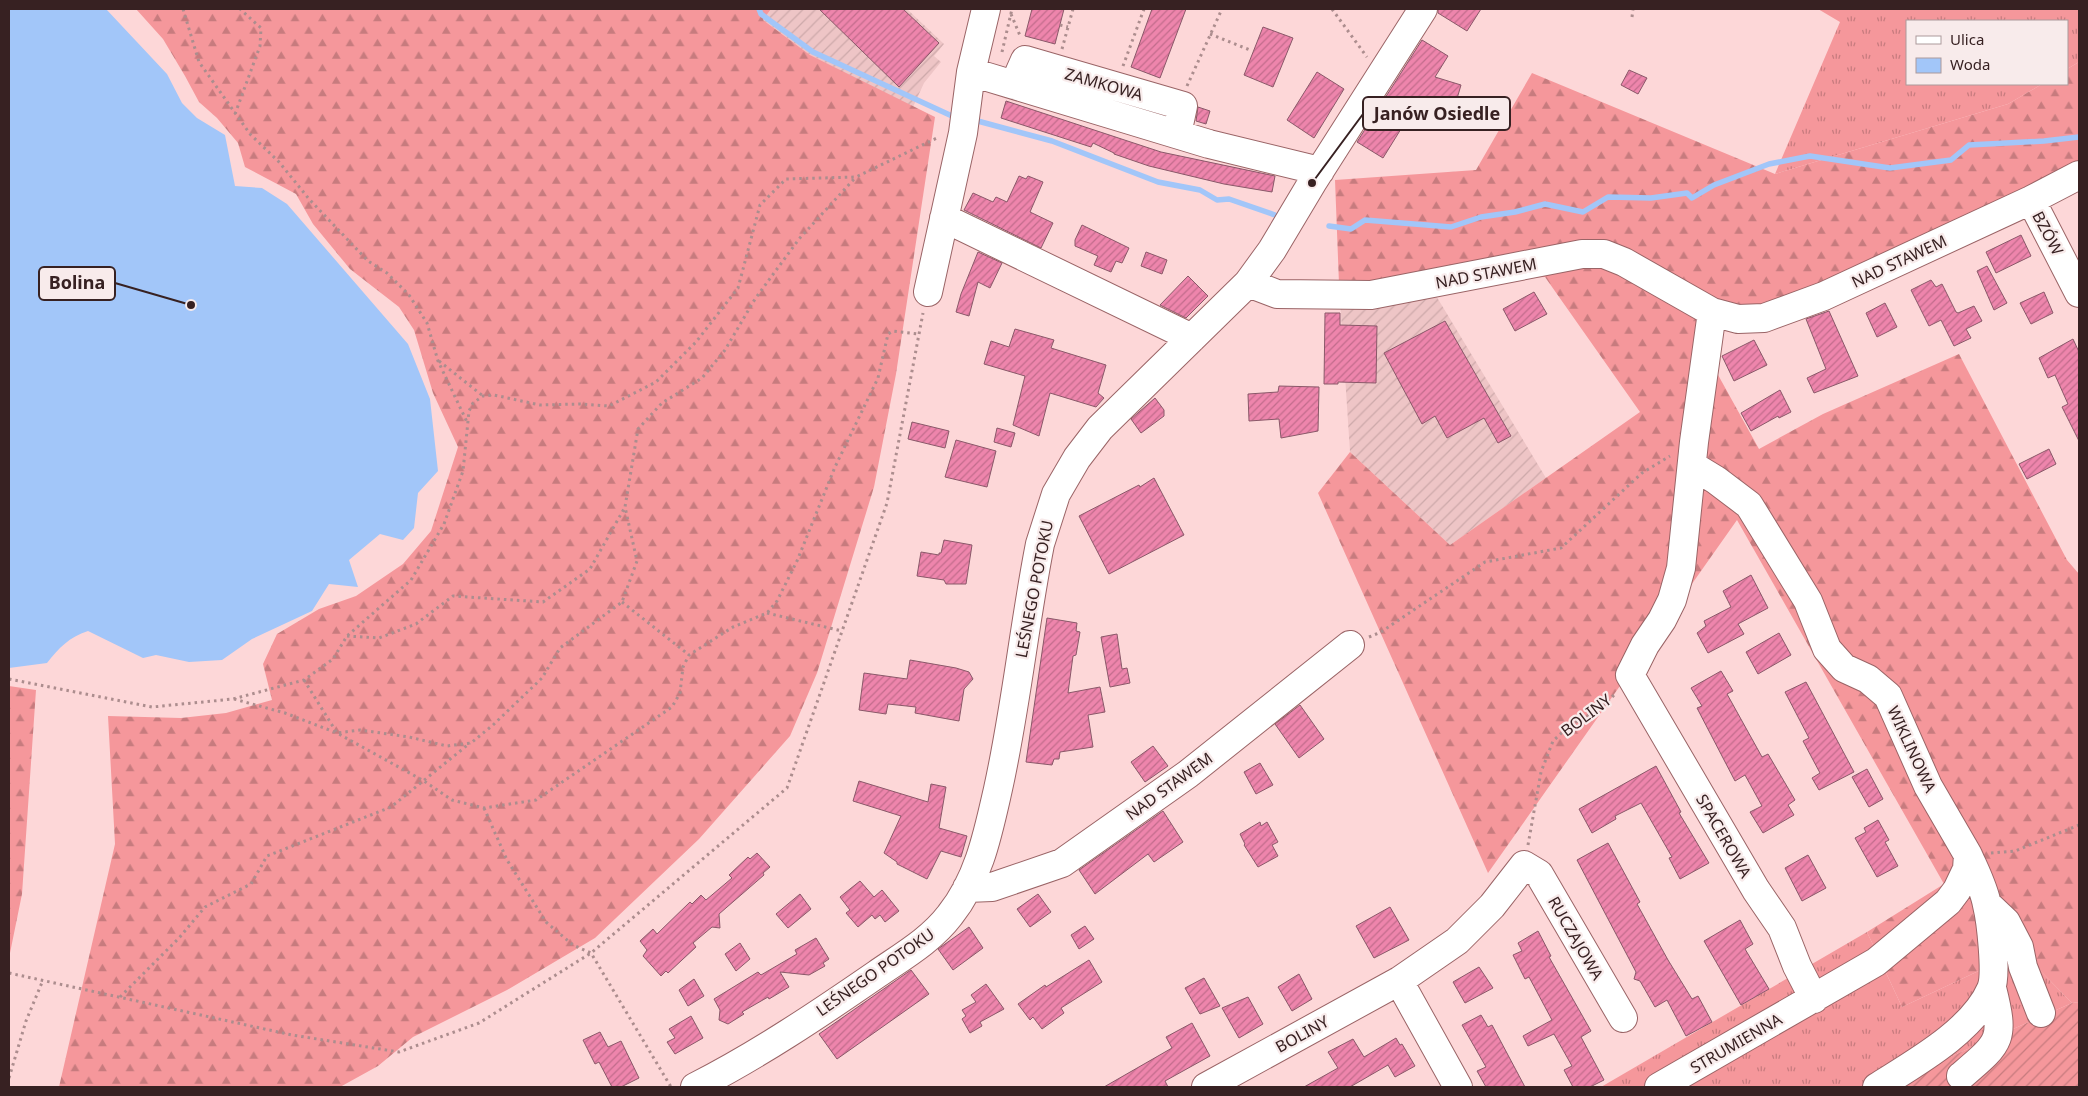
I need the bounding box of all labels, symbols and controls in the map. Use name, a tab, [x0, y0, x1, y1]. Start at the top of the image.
legend	[1906, 20, 2068, 85]
text: Ulica	[1950, 29, 1984, 49]
text: Woda	[1950, 54, 1990, 74]
street label: ZAMKOWA	[1062, 62, 1146, 106]
callout: Janów Osiedle	[1363, 97, 1510, 130]
text: Janów Osiedle	[1372, 101, 1500, 125]
street label: BZÓW	[2027, 207, 2069, 259]
street label: NAD STAWEM	[1848, 229, 1950, 293]
street label: NAD STAWEM	[1434, 252, 1538, 294]
callout: Bolina	[39, 267, 115, 300]
text: Bolina	[49, 270, 105, 294]
street label: LEŚNEGO POTOKU	[1010, 518, 1058, 660]
street label: BOLINY	[1556, 688, 1617, 741]
street label: WIKLINOWA	[1882, 702, 1942, 796]
street label: NAD STAWEM	[1121, 747, 1217, 825]
street label: SPACEROWA	[1691, 790, 1757, 883]
street label: RUCZAJOWA	[1543, 892, 1609, 984]
street label: LEŚNEGO POTOKU	[811, 923, 939, 1021]
street label: STRUMIENNA	[1686, 1007, 1787, 1078]
street label: BOLINY	[1271, 1010, 1333, 1058]

